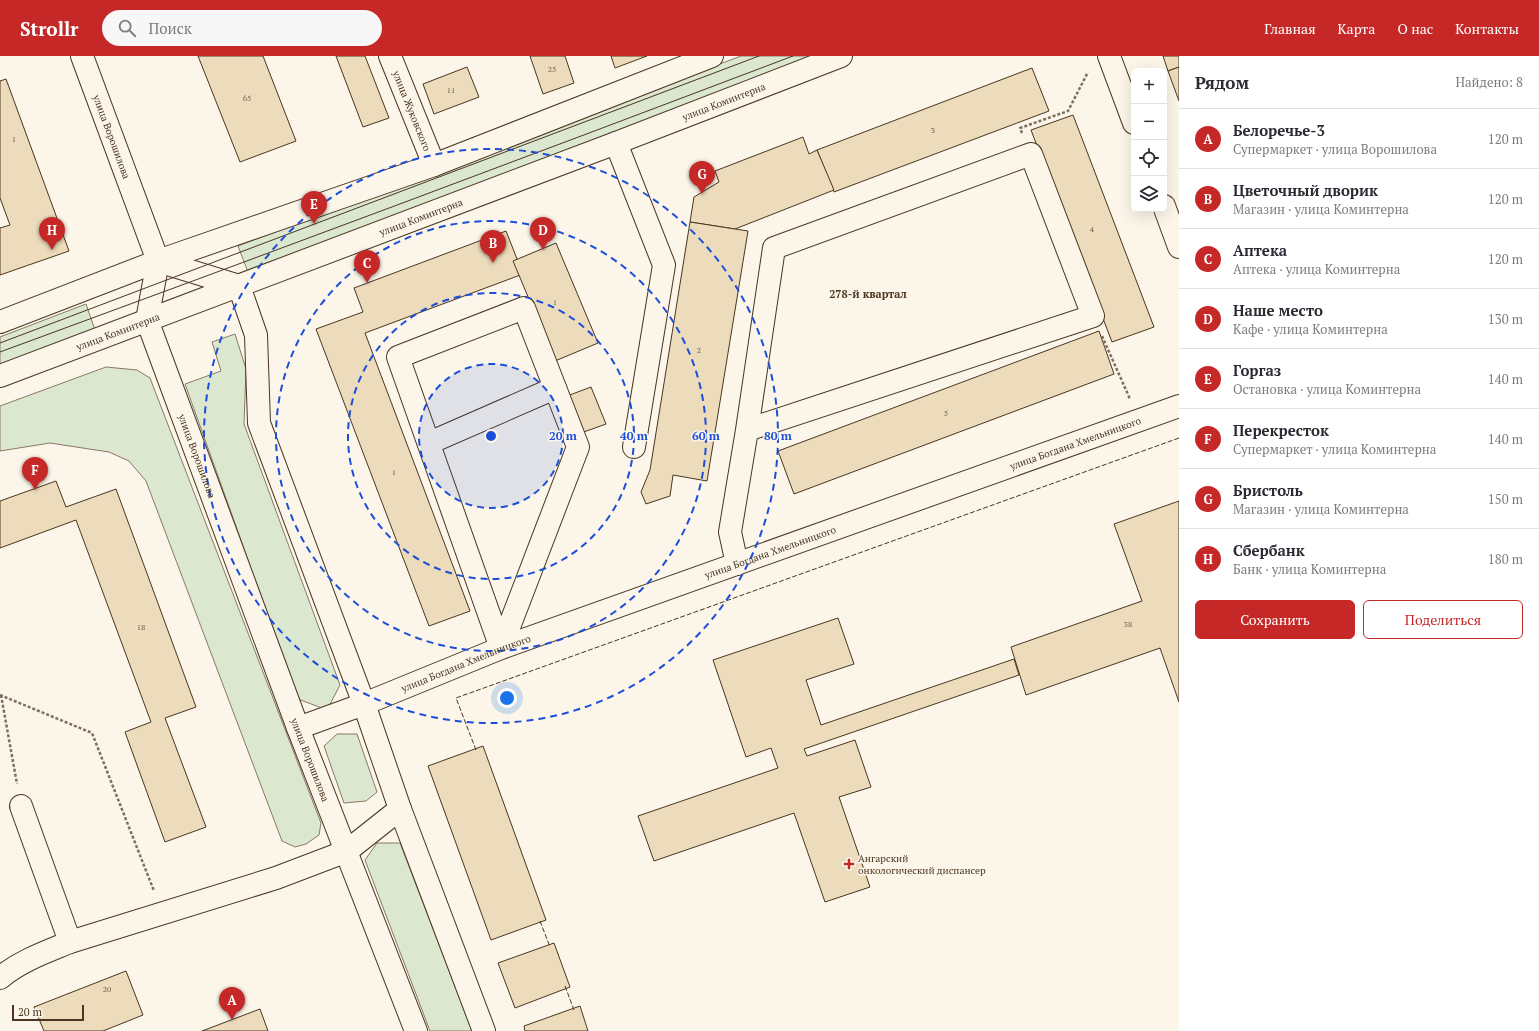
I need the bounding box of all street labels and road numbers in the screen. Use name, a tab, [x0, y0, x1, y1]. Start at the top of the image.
street label: улица Жуковского	[389, 68, 434, 153]
street label: улица Коминтерна	[679, 80, 767, 124]
street label: улица Ворошилова	[90, 92, 133, 181]
street label: улица Коминтерна	[377, 196, 465, 239]
street label: улица Коминтерна	[74, 310, 162, 354]
street label: улица Ворошилова	[175, 411, 218, 500]
street label: улица Богдана Хмельницкого	[1007, 414, 1143, 473]
street label: улица Богдана Хмельницкого	[702, 523, 838, 582]
street label: улица Богдана Хмельницкого	[398, 632, 533, 696]
street label: улица Ворошилова	[287, 715, 332, 804]

